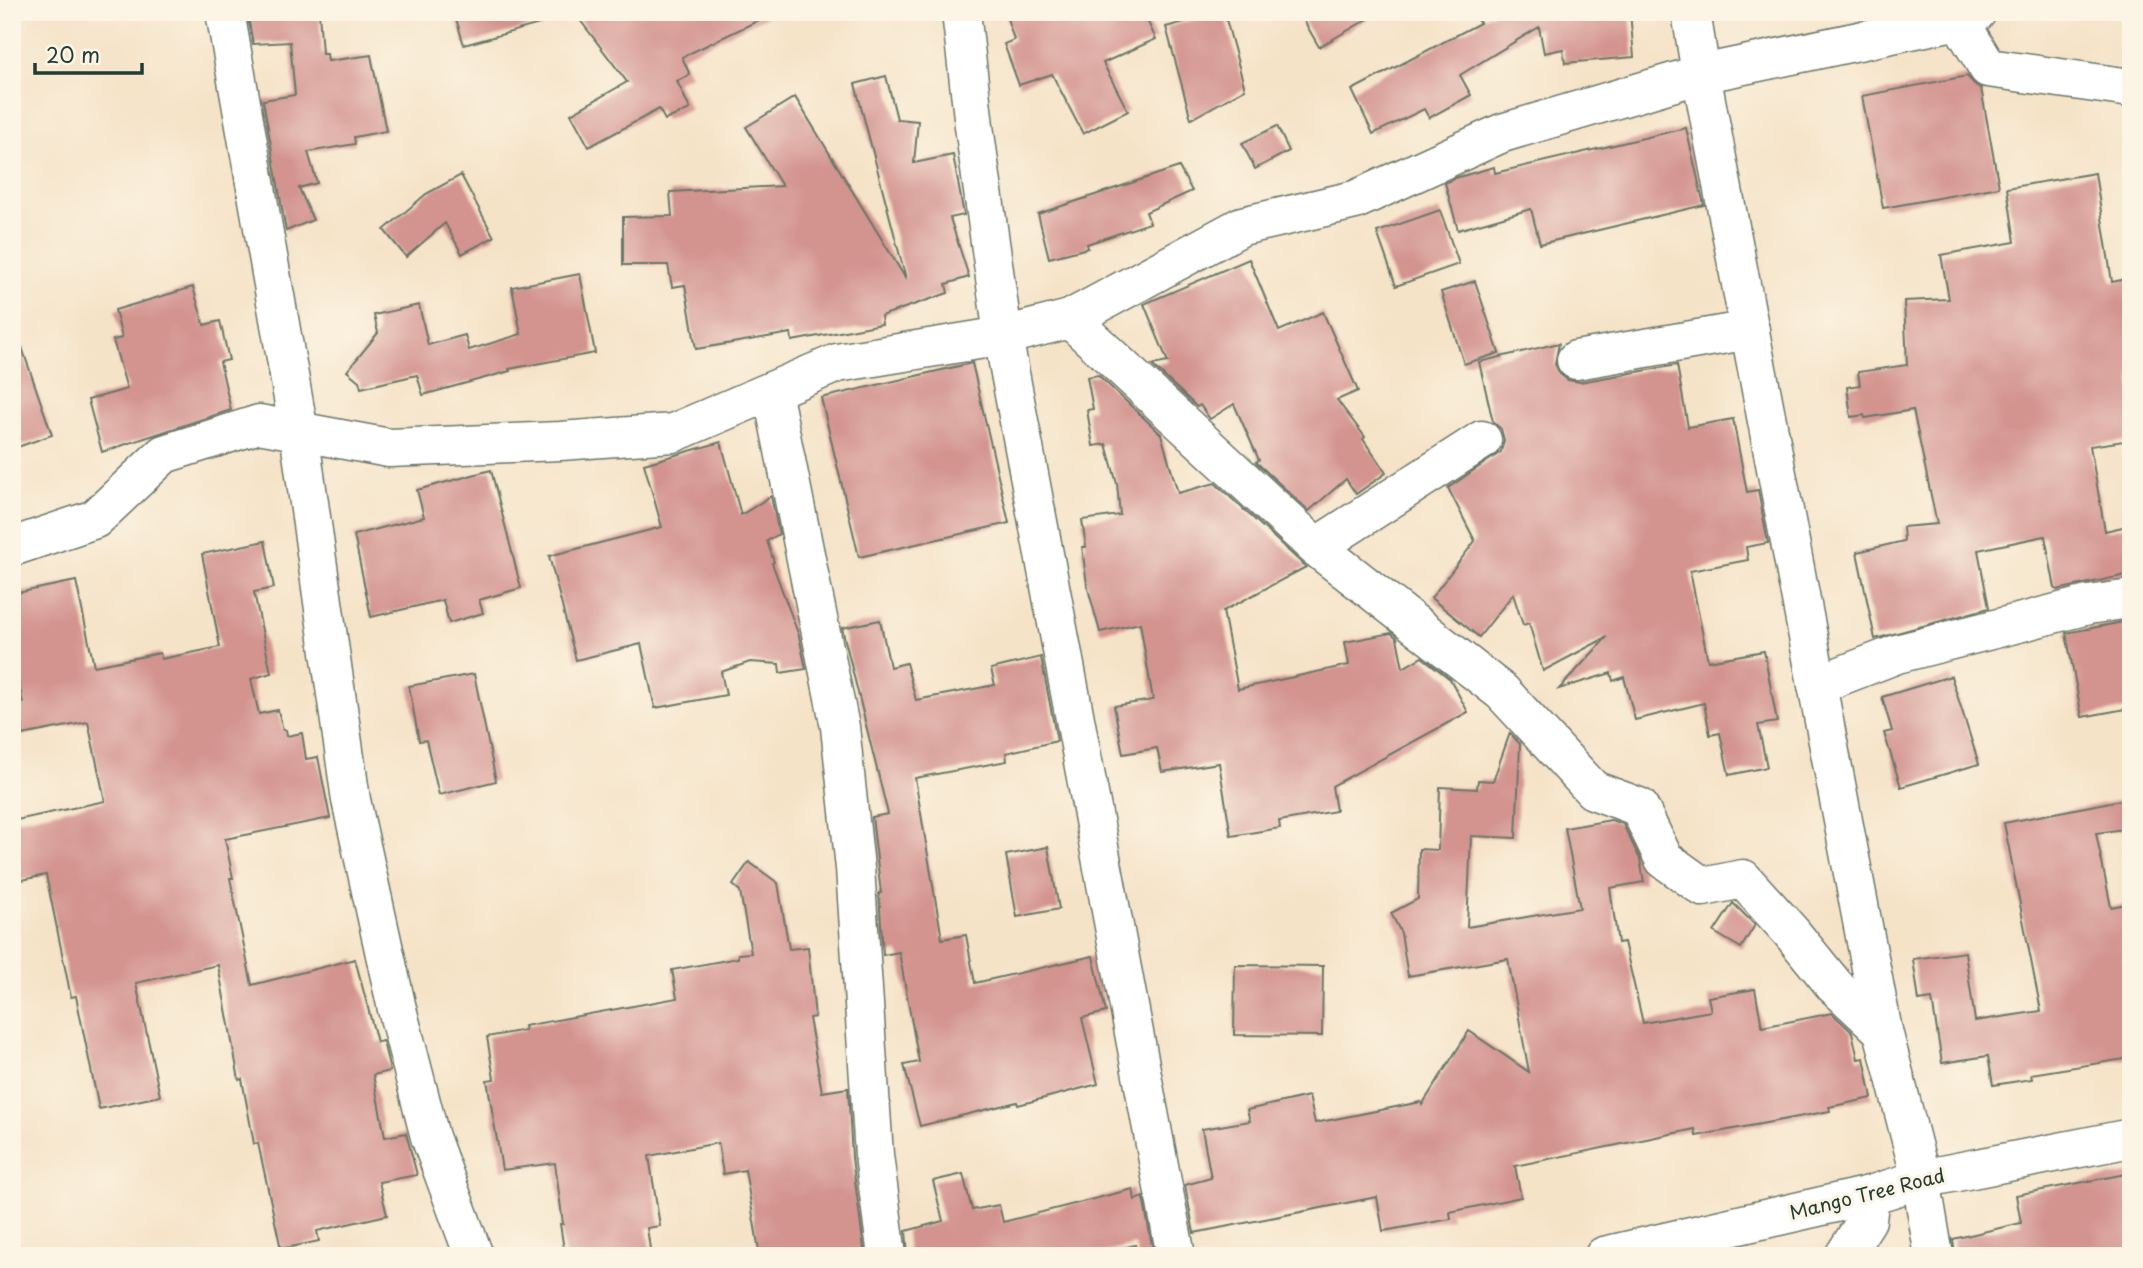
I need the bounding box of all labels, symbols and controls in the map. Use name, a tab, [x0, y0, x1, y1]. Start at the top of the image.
scale bar	[35, 32, 142, 76]
text: 20 m	[46, 38, 100, 70]
street label: Mango Tree Road	[1786, 1160, 1947, 1226]

